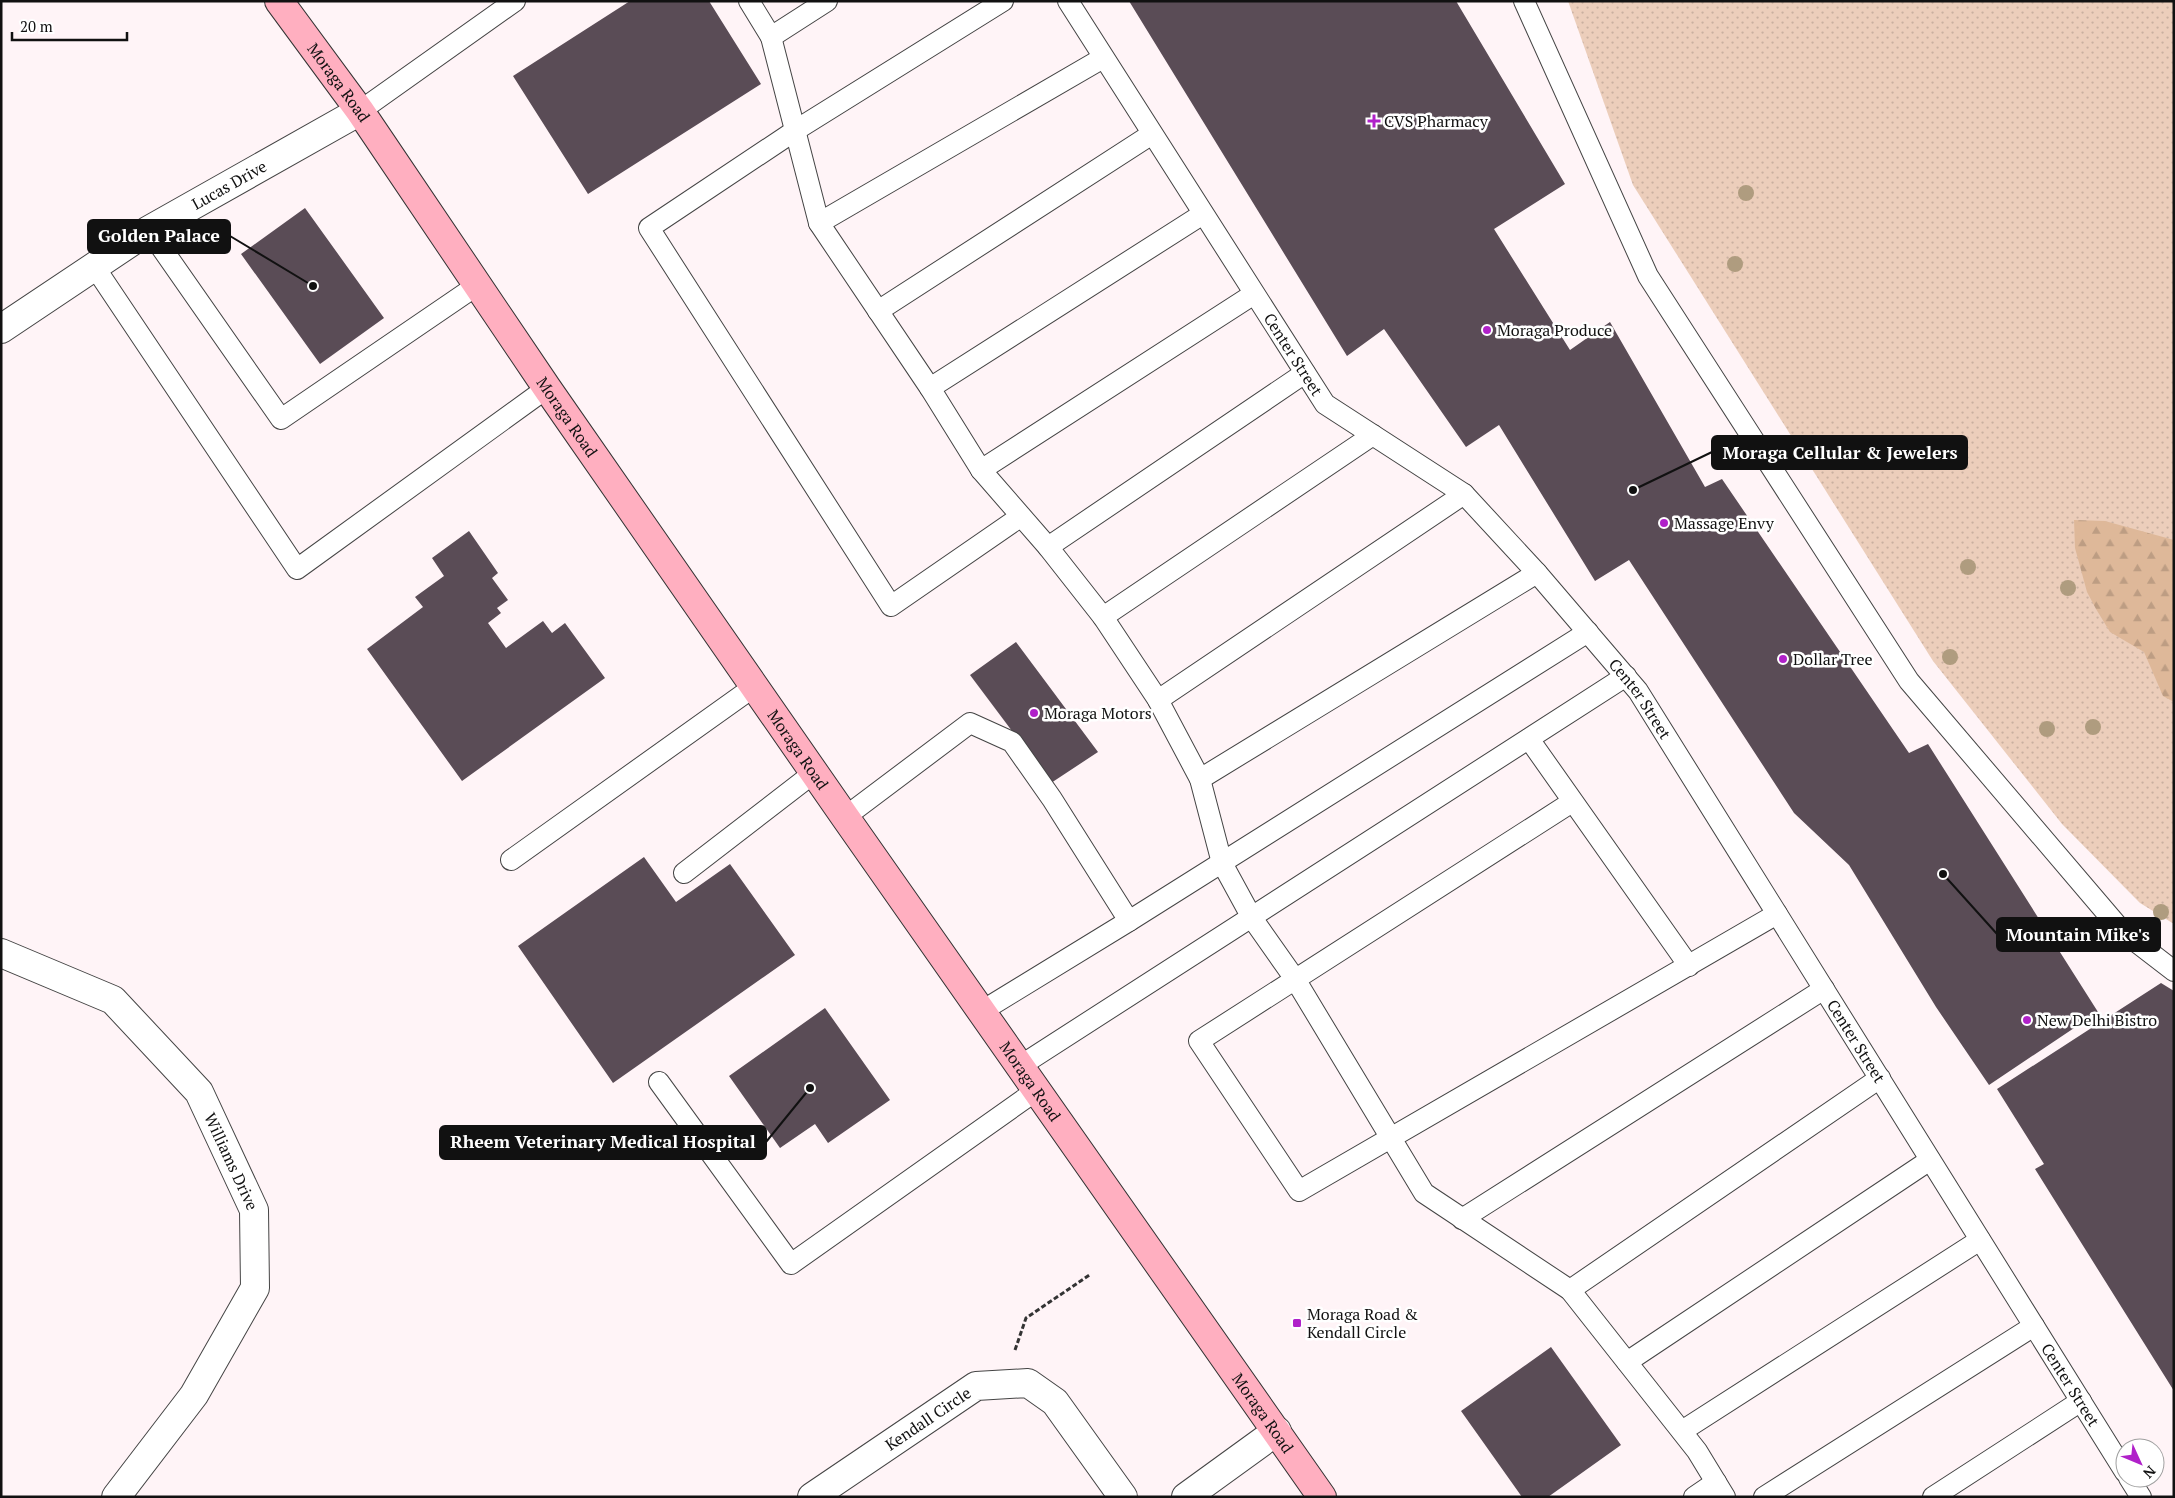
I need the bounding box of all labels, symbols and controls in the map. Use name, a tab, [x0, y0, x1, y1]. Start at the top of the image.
scale bar	[12, 10, 128, 42]
text: 20 m	[20, 16, 53, 36]
street label: Moraga Road	[302, 38, 375, 126]
place label: CVS Pharmacy	[1384, 110, 1489, 132]
marker: CVS Pharmacy	[1368, 115, 1380, 127]
street label: Lucas Drive	[188, 155, 270, 215]
callout: Golden Palace	[88, 220, 230, 253]
text: Golden Palace	[98, 223, 220, 247]
street label: Center Street	[1259, 309, 1328, 400]
place label: Moraga Produce	[1497, 319, 1612, 341]
marker: Moraga Produce	[1481, 324, 1493, 336]
street label: Moraga Road	[532, 372, 603, 462]
callout: Moraga Cellular & Jewelers	[1712, 436, 1967, 469]
text: Moraga Cellular & Jewelers	[1722, 440, 1958, 464]
place label: Massage Envy	[1674, 512, 1775, 534]
marker: Massage Envy	[1658, 517, 1670, 529]
place label: Dollar Tree	[1793, 648, 1873, 670]
marker: Dollar Tree	[1777, 653, 1789, 665]
street label: Center Street	[1604, 654, 1676, 743]
place label: Moraga Motors	[1044, 702, 1152, 724]
street label: Moraga Road	[763, 705, 834, 794]
marker: Moraga Motors	[1028, 707, 1040, 719]
callout: Mountain Mike's	[1997, 918, 2160, 951]
text: Mountain Mike's	[2006, 922, 2150, 946]
street label: Center Street	[1822, 995, 1891, 1087]
place label: New Delhi Bistro	[2037, 1009, 2157, 1031]
marker: New Delhi Bistro	[2021, 1014, 2033, 1026]
street label: Moraga Road	[995, 1037, 1066, 1126]
street label: Williams Drive	[199, 1109, 264, 1214]
callout: Rheem Veterinary Medical Hospital	[440, 1126, 766, 1159]
text: Rheem Veterinary Medical Hospital	[450, 1129, 756, 1153]
place label: Moraga Road & Kendall Circle	[1307, 1303, 1418, 1343]
marker: Moraga Road & Kendall Circle	[1291, 1317, 1303, 1329]
street label: Center Street	[2036, 1339, 2105, 1431]
street label: Moraga Road	[1227, 1368, 1299, 1457]
street label: Kendall Circle	[881, 1382, 975, 1455]
north arrow	[2115, 1438, 2165, 1488]
text: N	[2139, 1462, 2160, 1483]

